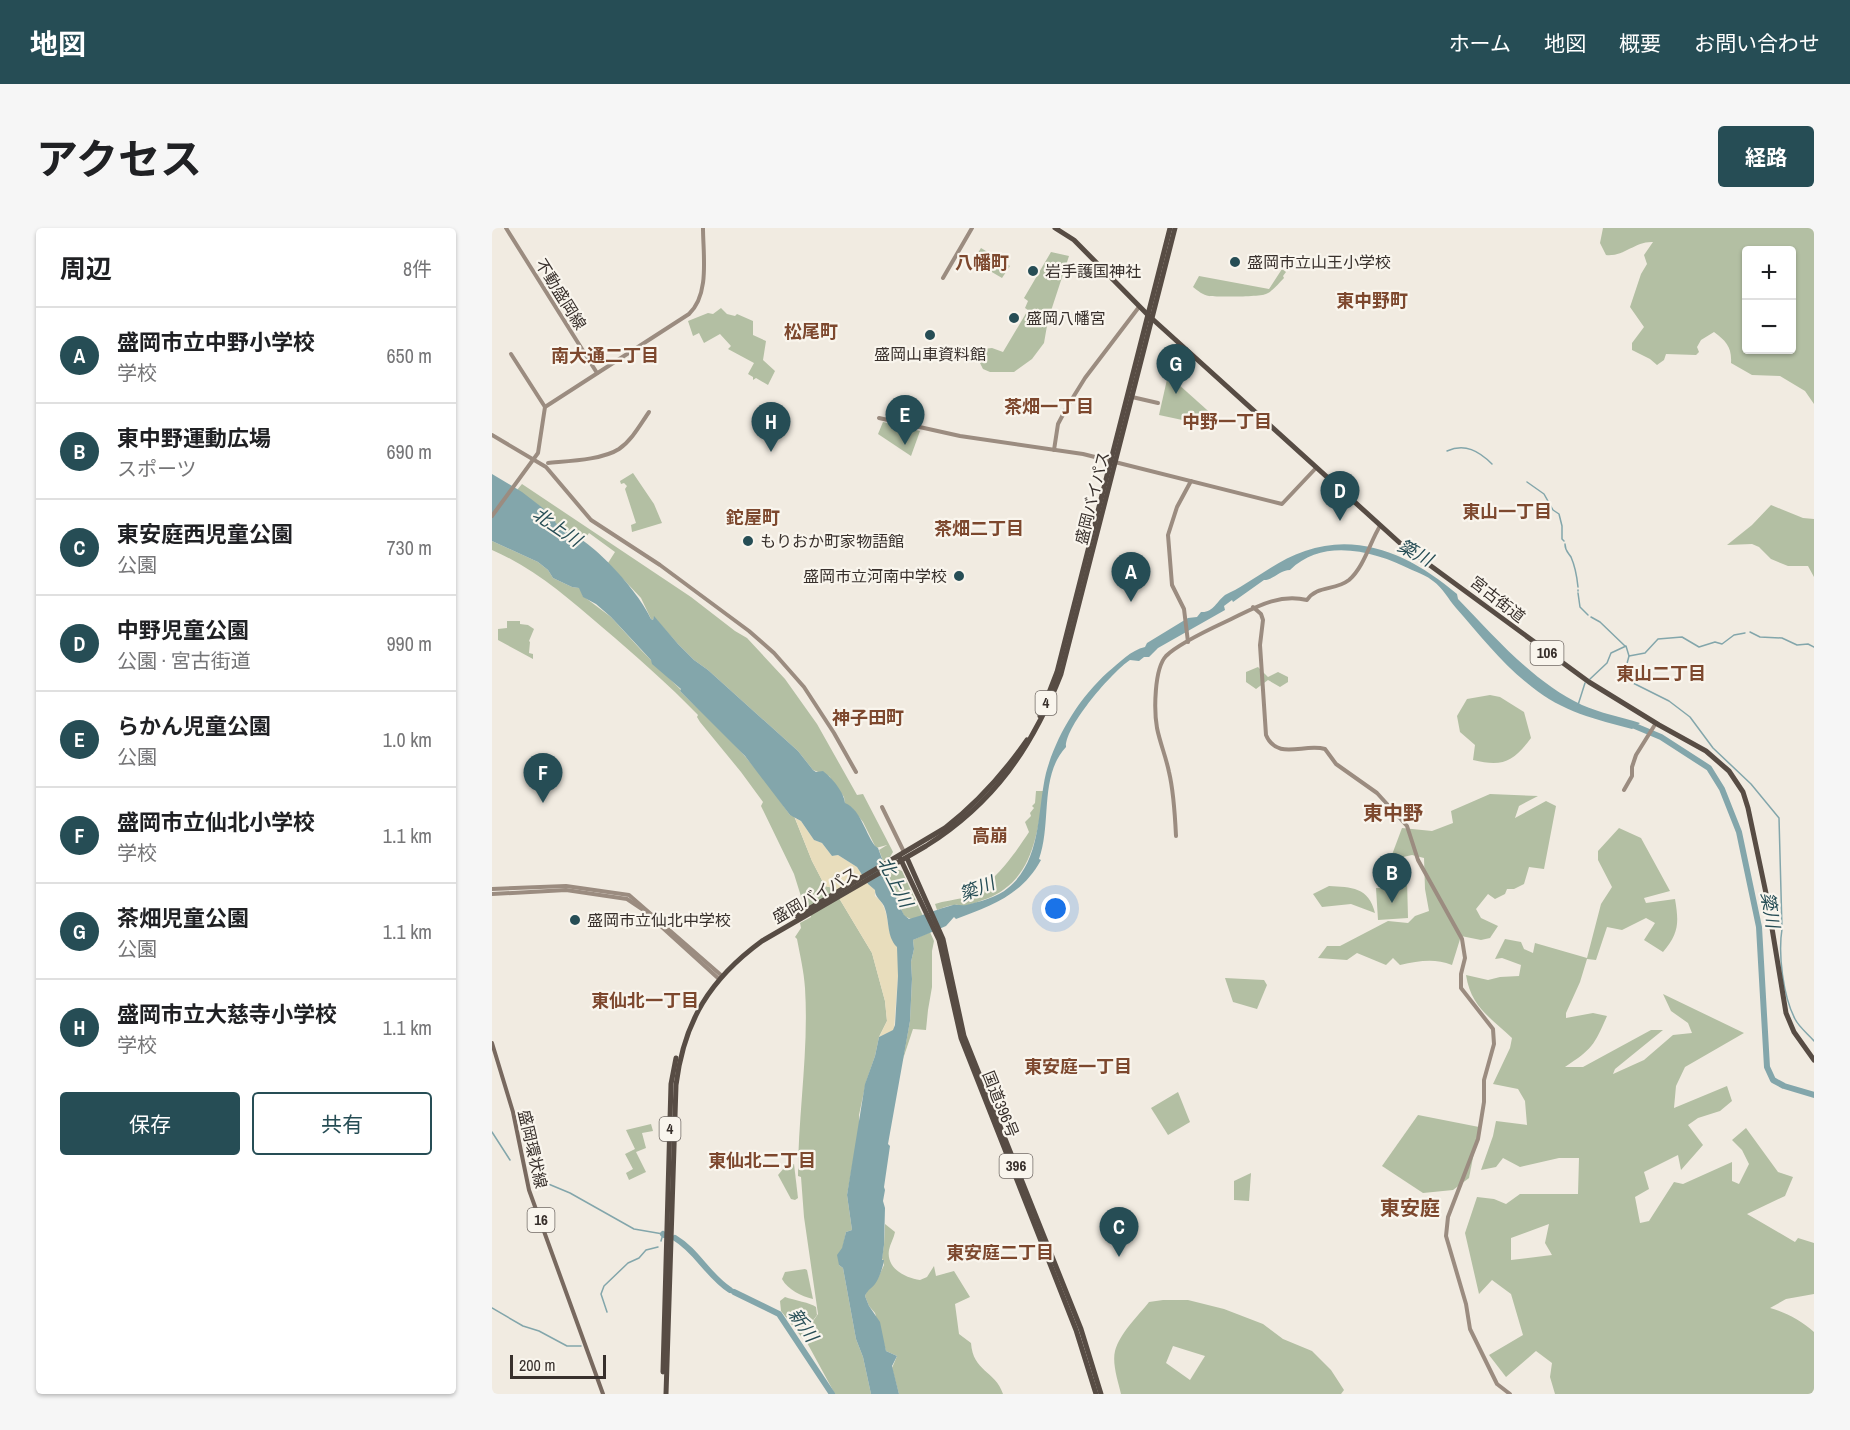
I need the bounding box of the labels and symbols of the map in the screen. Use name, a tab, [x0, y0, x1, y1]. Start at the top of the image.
district label: 八幡町	[955, 250, 1009, 275]
place label: 盛岡市立山王小学校	[1247, 251, 1391, 273]
street label: 不動盛岡線	[530, 254, 592, 334]
marker: 盛岡市立山王小学校	[1228, 255, 1242, 269]
place label: 岩手護国神社	[1045, 260, 1141, 282]
marker: 岩手護国神社	[1026, 264, 1040, 278]
district label: 東中野町	[1336, 288, 1408, 313]
place label: 盛岡八幡宮	[1026, 307, 1106, 329]
marker: 盛岡八幡宮	[1007, 311, 1021, 325]
district label: 松尾町	[784, 319, 838, 344]
marker: 盛岡山車資料館	[923, 328, 937, 342]
district label: 南大通二丁目	[551, 343, 659, 368]
place label: 盛岡山車資料館	[874, 343, 986, 365]
pin: G	[1156, 344, 1196, 394]
district label: 茶畑一丁目	[1004, 394, 1094, 419]
pin: E	[886, 396, 924, 445]
pin: H	[752, 402, 790, 452]
district label: 中野一丁目	[1182, 409, 1272, 434]
street label: 盛岡バイパス	[1070, 449, 1114, 547]
pin: D	[1320, 472, 1360, 521]
district label: 東山一丁目	[1462, 499, 1552, 524]
water label: 北上川	[528, 501, 588, 553]
district label: 鉈屋町	[725, 505, 780, 530]
district label: 茶畑二丁目	[934, 516, 1024, 541]
place label: もりおか町家物語館	[760, 530, 904, 552]
water label: 簗川	[1393, 533, 1439, 573]
marker: もりおか町家物語館	[741, 534, 755, 548]
pin: A	[1112, 552, 1150, 602]
place label: 盛岡市立河南中学校	[803, 565, 947, 587]
marker: 盛岡市立河南中学校	[952, 569, 966, 583]
street label: 宮古街道	[1466, 571, 1530, 627]
road number: 106	[1530, 641, 1564, 665]
district label: 東山二丁目	[1616, 661, 1706, 686]
road number: 4	[1036, 691, 1056, 715]
district label: 神子田町	[832, 705, 904, 730]
pin: F	[524, 754, 562, 803]
district label: 東中野	[1363, 799, 1423, 826]
district label: 高崩	[972, 823, 1008, 848]
water label: 北上川	[872, 852, 920, 913]
pin: B	[1372, 854, 1412, 903]
street label: 盛岡バイパス	[768, 862, 862, 928]
water label: 簗川	[955, 869, 1000, 907]
water label: 簗川	[1755, 890, 1786, 932]
your location	[1041, 894, 1070, 923]
place label: 盛岡市立仙北中学校	[587, 909, 731, 931]
marker: 盛岡市立仙北中学校	[568, 913, 582, 927]
district label: 東仙北一丁目	[591, 988, 699, 1013]
district label: 東安庭一丁目	[1024, 1054, 1132, 1079]
street label: 国道396号	[978, 1067, 1024, 1141]
street label: 盛岡環状線	[513, 1108, 553, 1190]
road number: 4	[660, 1117, 680, 1141]
district label: 東仙北二丁目	[708, 1148, 816, 1173]
road number: 396	[1000, 1154, 1032, 1178]
district label: 東安庭	[1380, 1194, 1440, 1221]
road number: 16	[528, 1208, 554, 1232]
pin: C	[1100, 1208, 1138, 1257]
district label: 東安庭二丁目	[946, 1240, 1054, 1265]
water label: 新川	[783, 1303, 825, 1348]
scale bar	[510, 1352, 606, 1380]

